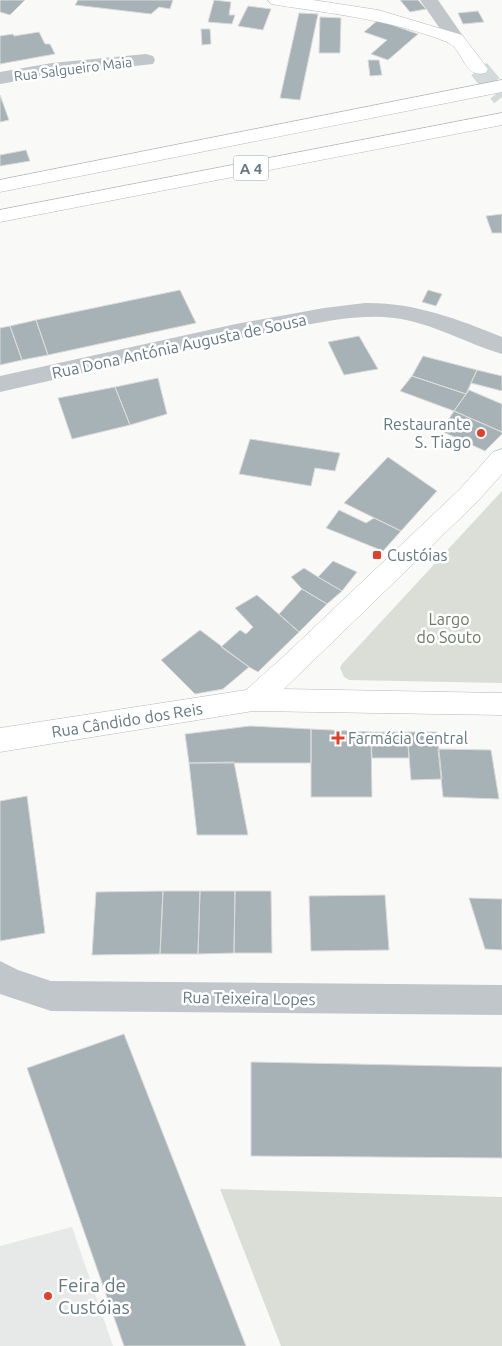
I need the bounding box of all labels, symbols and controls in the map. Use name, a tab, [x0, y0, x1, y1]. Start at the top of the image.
street label: Rua Salgueiro Maia	[13, 54, 133, 84]
road number: A 4	[234, 156, 268, 180]
street label: Rua Dona Antónia Augusta de Sousa	[50, 310, 308, 382]
place label: Restaurante S. Tiago	[383, 415, 471, 451]
marker: Restaurante S. Tiago	[475, 427, 487, 439]
place label: Custóias	[387, 546, 447, 564]
marker: Custóias	[371, 549, 383, 561]
park label: Largo do Souto	[417, 610, 481, 646]
street label: Rua Cândido dos Reis	[50, 699, 204, 741]
place label: Farmácia Central	[348, 729, 468, 747]
marker: Farmácia Central	[332, 732, 344, 744]
street label: Rua Teixeira Lopes	[182, 988, 316, 1008]
place label: Feira de Custóias	[58, 1274, 130, 1318]
marker: Feira de Custóias	[42, 1290, 54, 1302]

